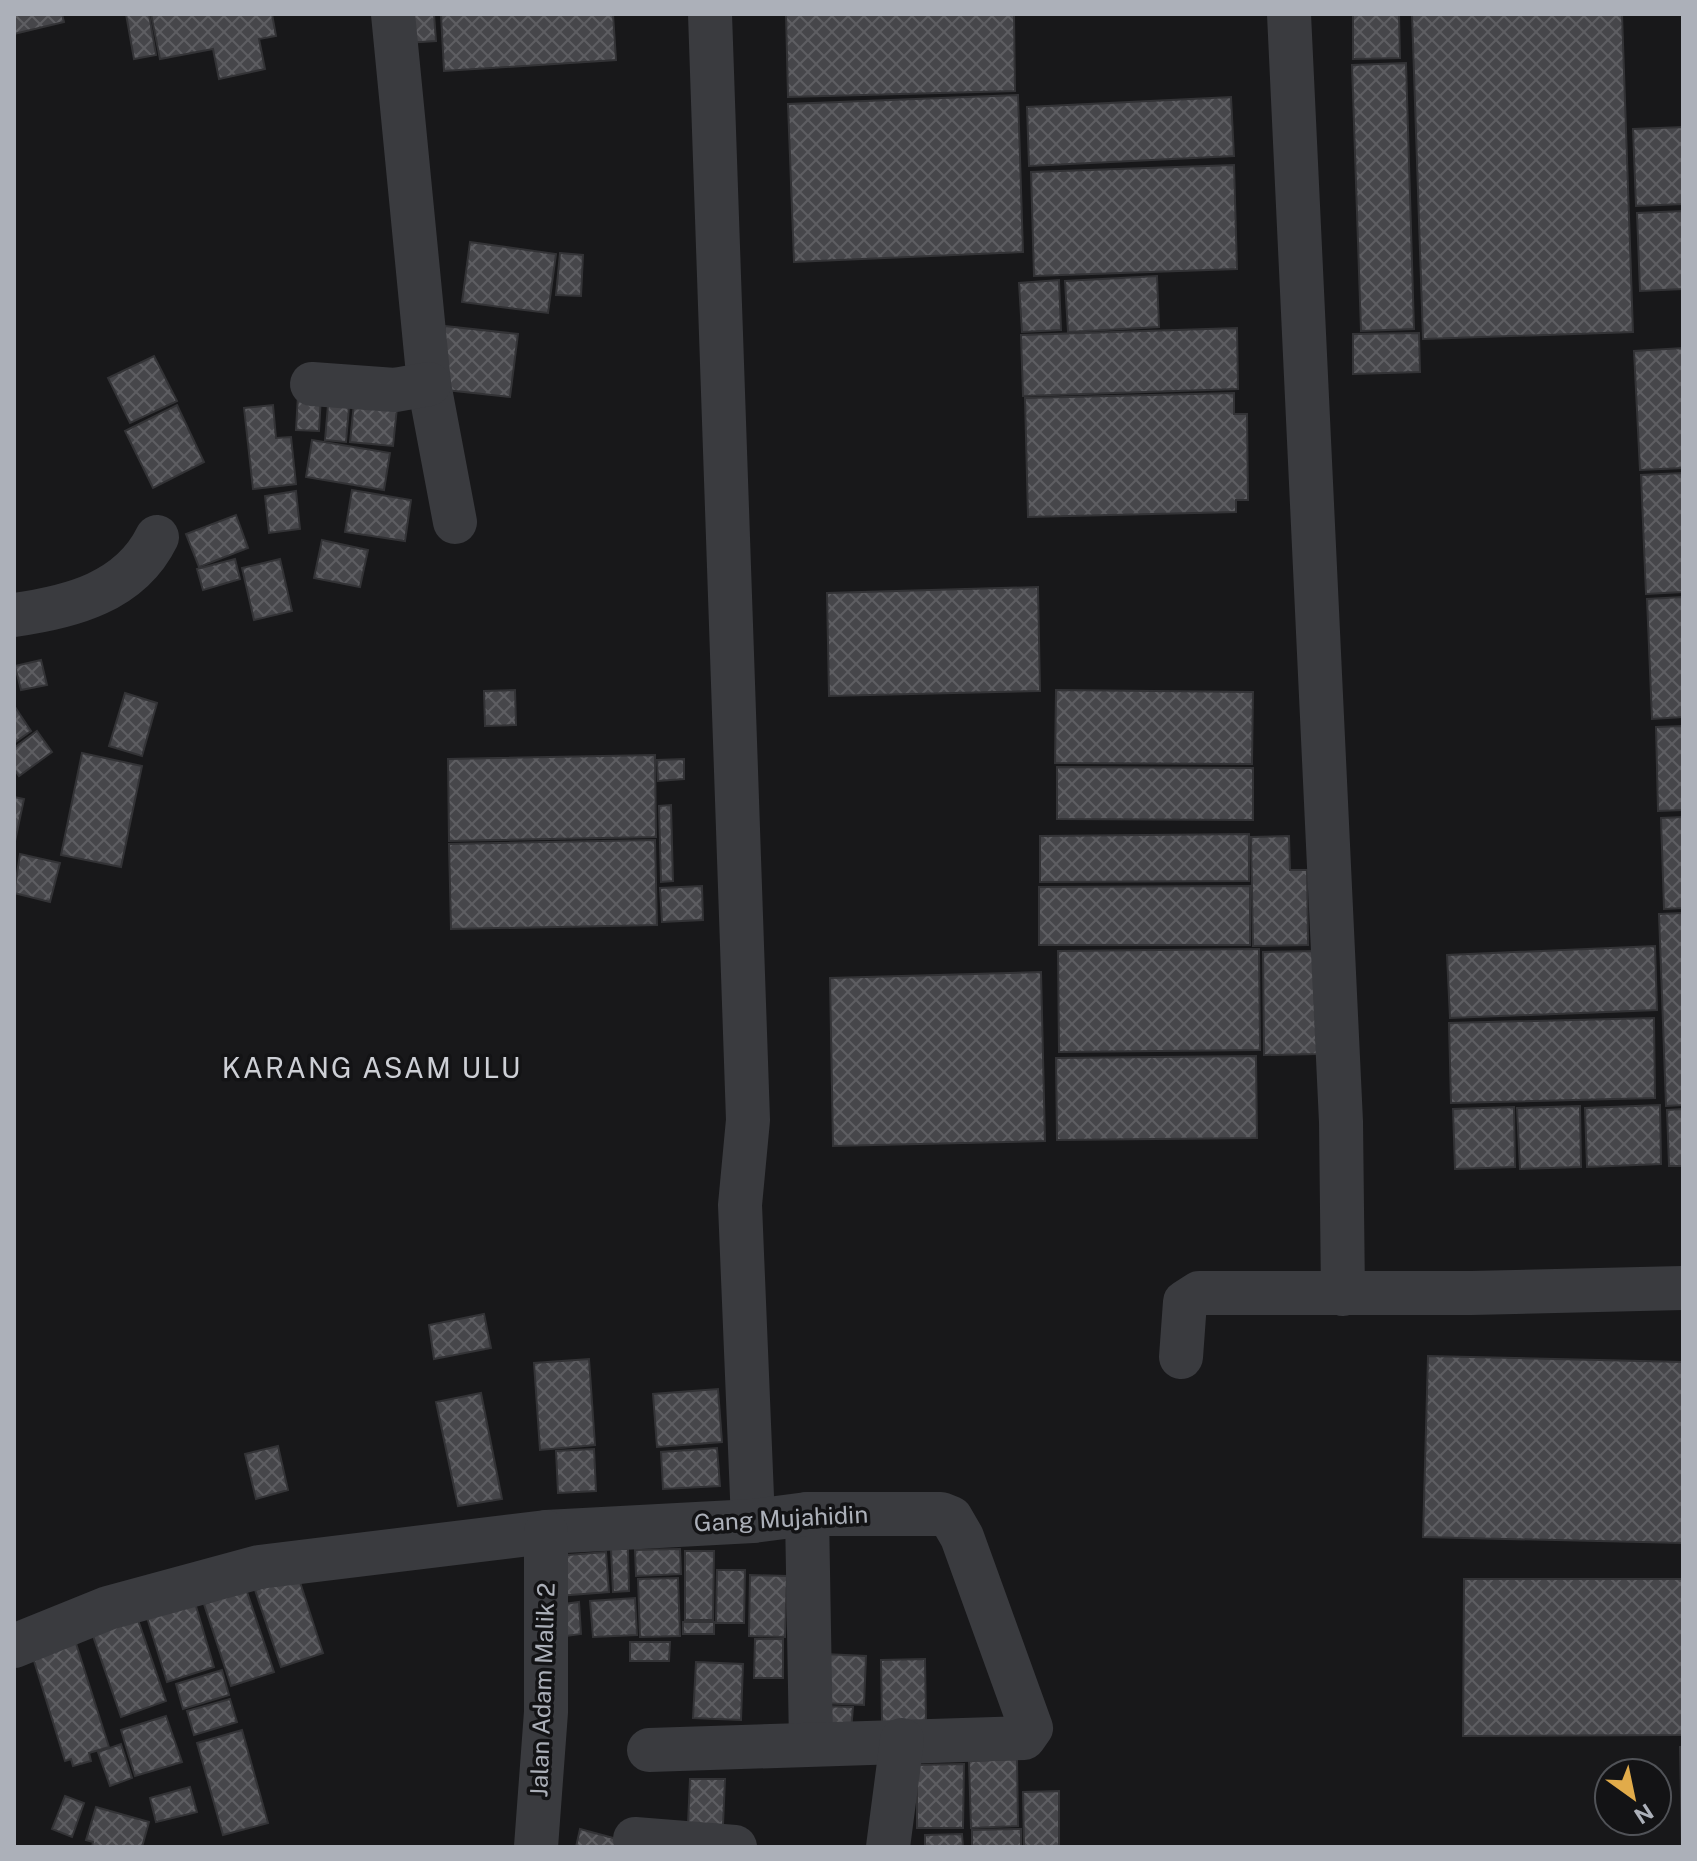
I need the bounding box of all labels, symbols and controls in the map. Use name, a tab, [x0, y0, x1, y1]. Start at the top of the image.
district label: KARANG ASAM ULU	[222, 1051, 522, 1084]
street label: Gang Mujahidin	[693, 1499, 869, 1537]
street label: Jalan Adam Malik 2	[524, 1582, 560, 1798]
north arrow	[1593, 1757, 1673, 1837]
text: N	[1630, 1798, 1658, 1829]

